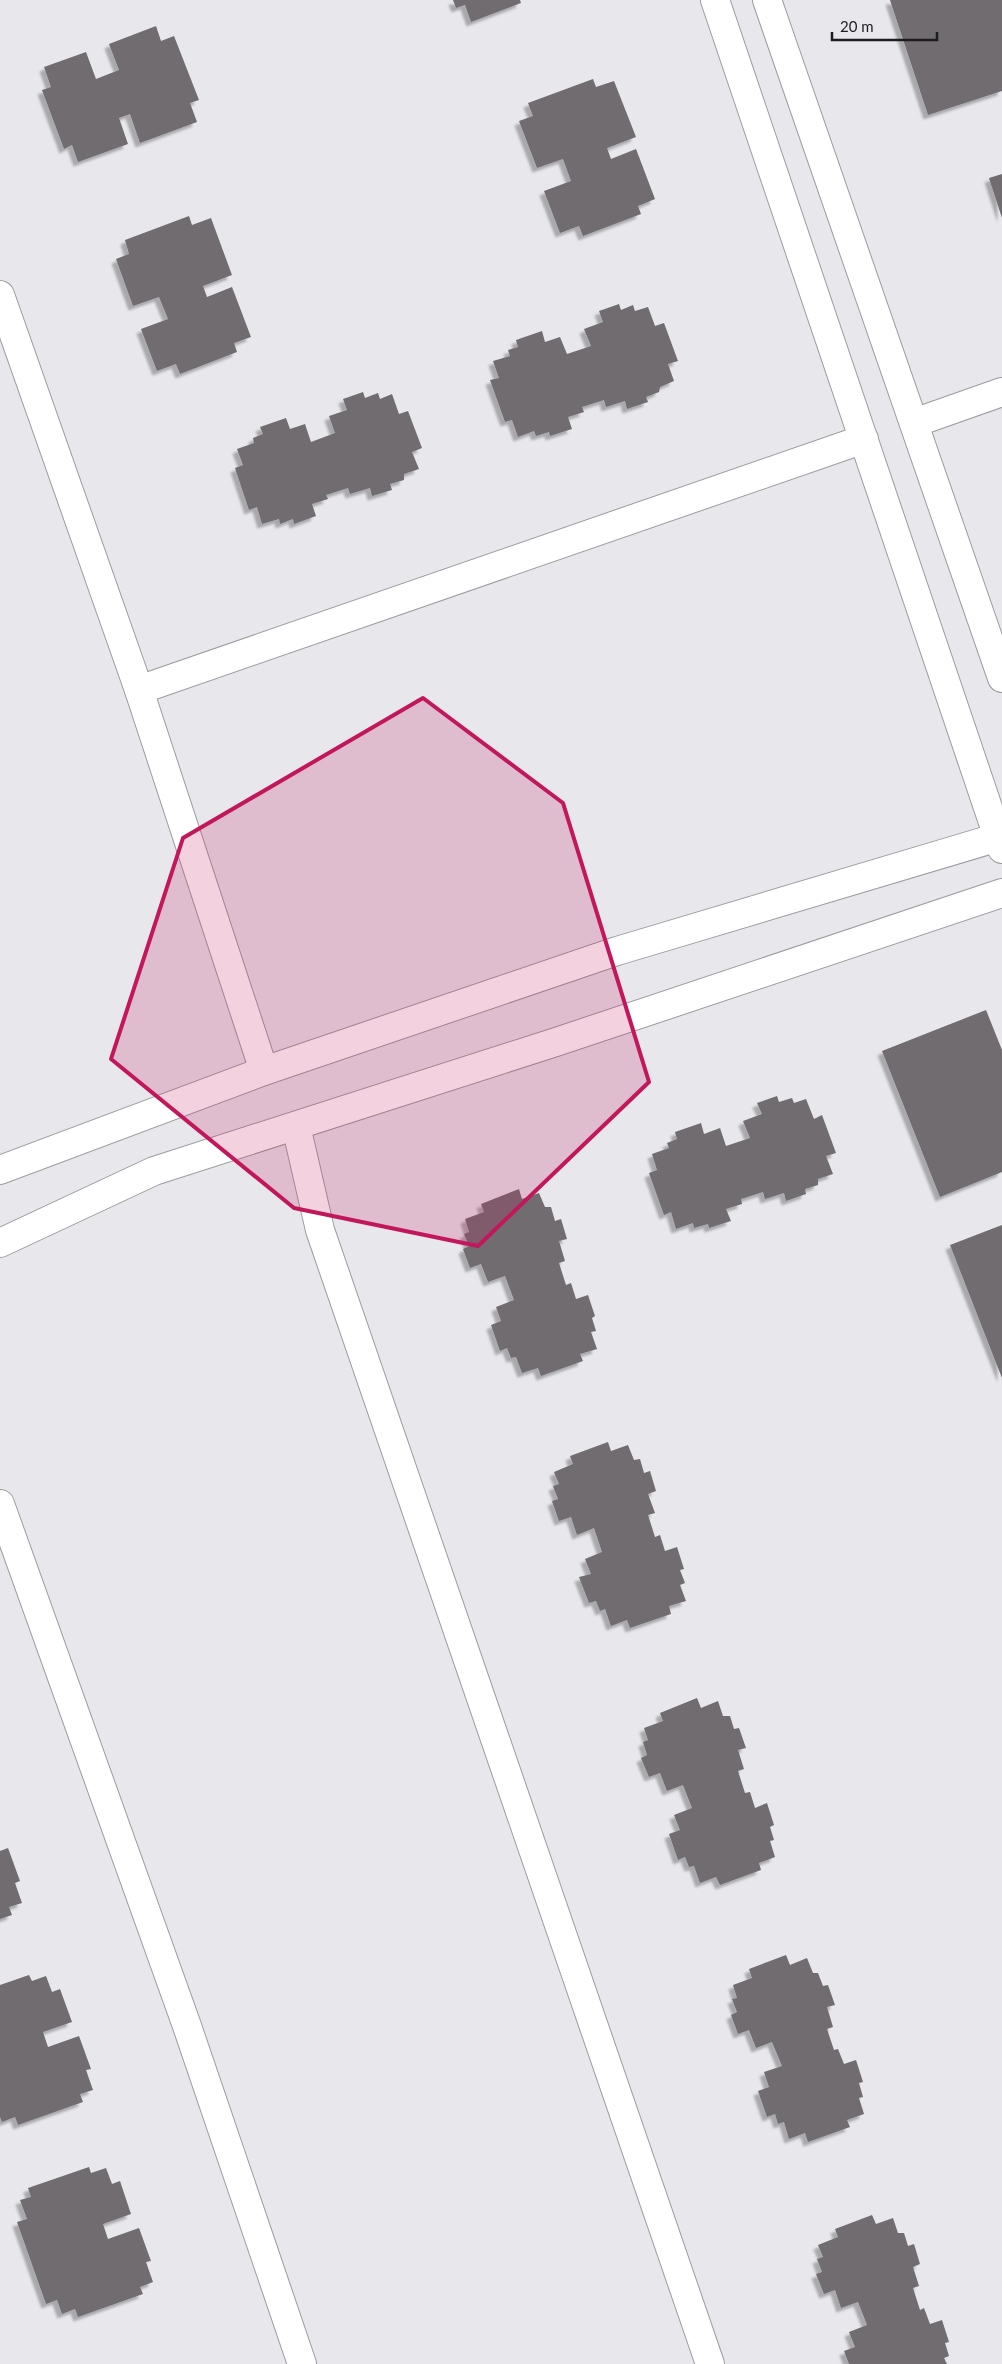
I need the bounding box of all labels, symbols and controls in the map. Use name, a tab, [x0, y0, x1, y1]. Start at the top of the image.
scale bar	[832, 10, 937, 42]
text: 20 m	[840, 17, 874, 35]

